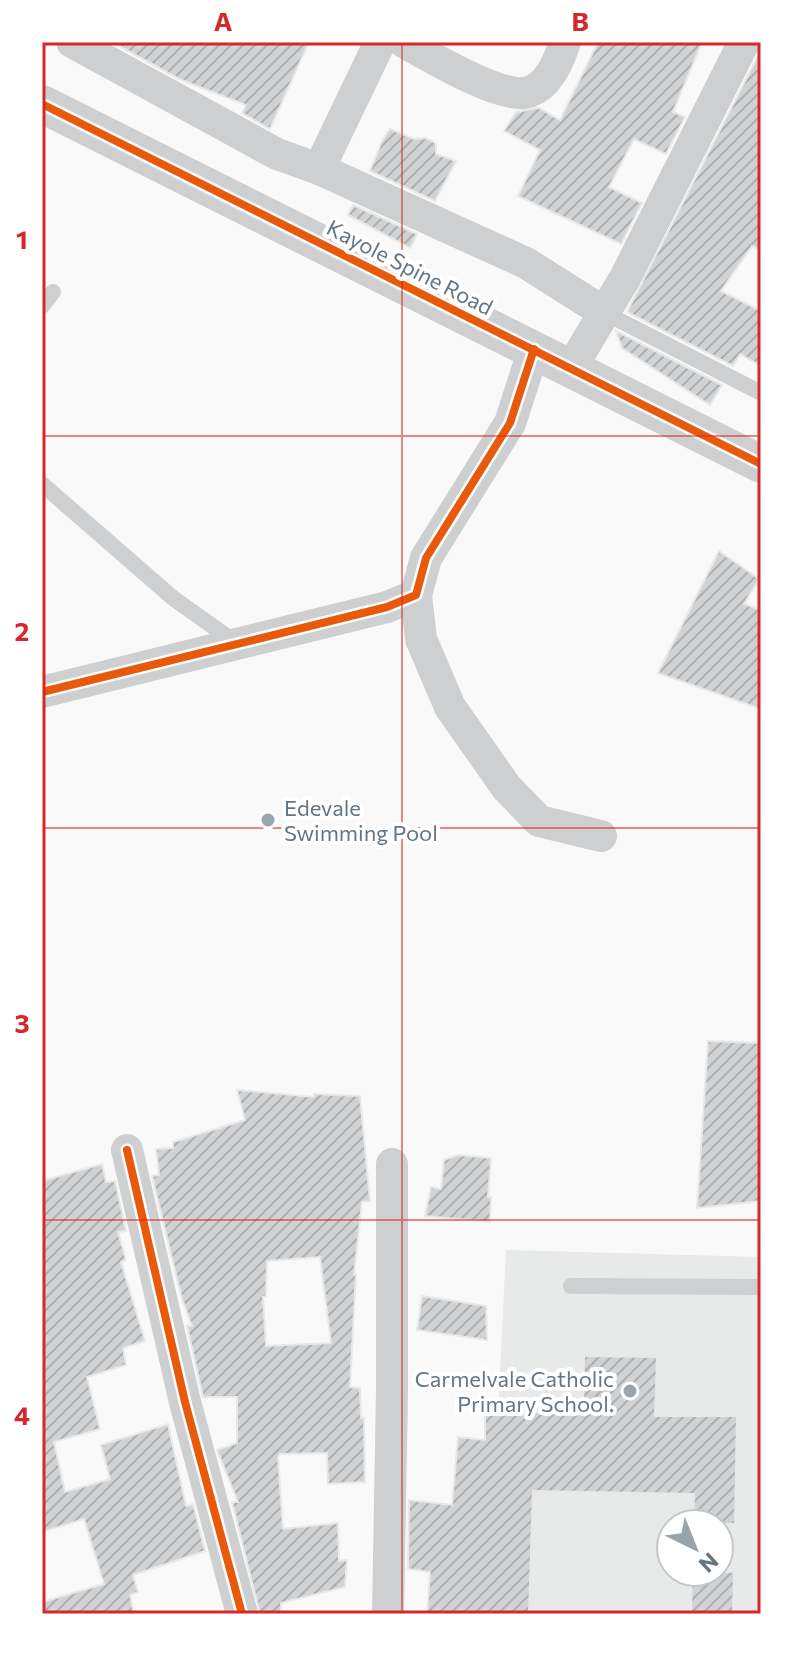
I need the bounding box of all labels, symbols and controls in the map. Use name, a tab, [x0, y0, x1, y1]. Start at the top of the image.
text: A	[214, 5, 233, 36]
text: B	[571, 5, 589, 36]
street label: Kayole Spine Road	[322, 213, 498, 321]
text: 1	[16, 223, 28, 254]
text: 2	[15, 615, 29, 646]
place label: Edevale Swimming Pool	[284, 794, 438, 846]
marker: Edevale Swimming Pool	[259, 811, 277, 829]
text: 3	[14, 1007, 30, 1038]
place label: Carmelvale Catholic Primary School.	[415, 1365, 614, 1417]
marker: Carmelvale Catholic Primary School.	[621, 1382, 639, 1400]
text: 4	[14, 1399, 30, 1430]
north arrow	[655, 1508, 735, 1588]
text: N	[694, 1547, 724, 1578]

